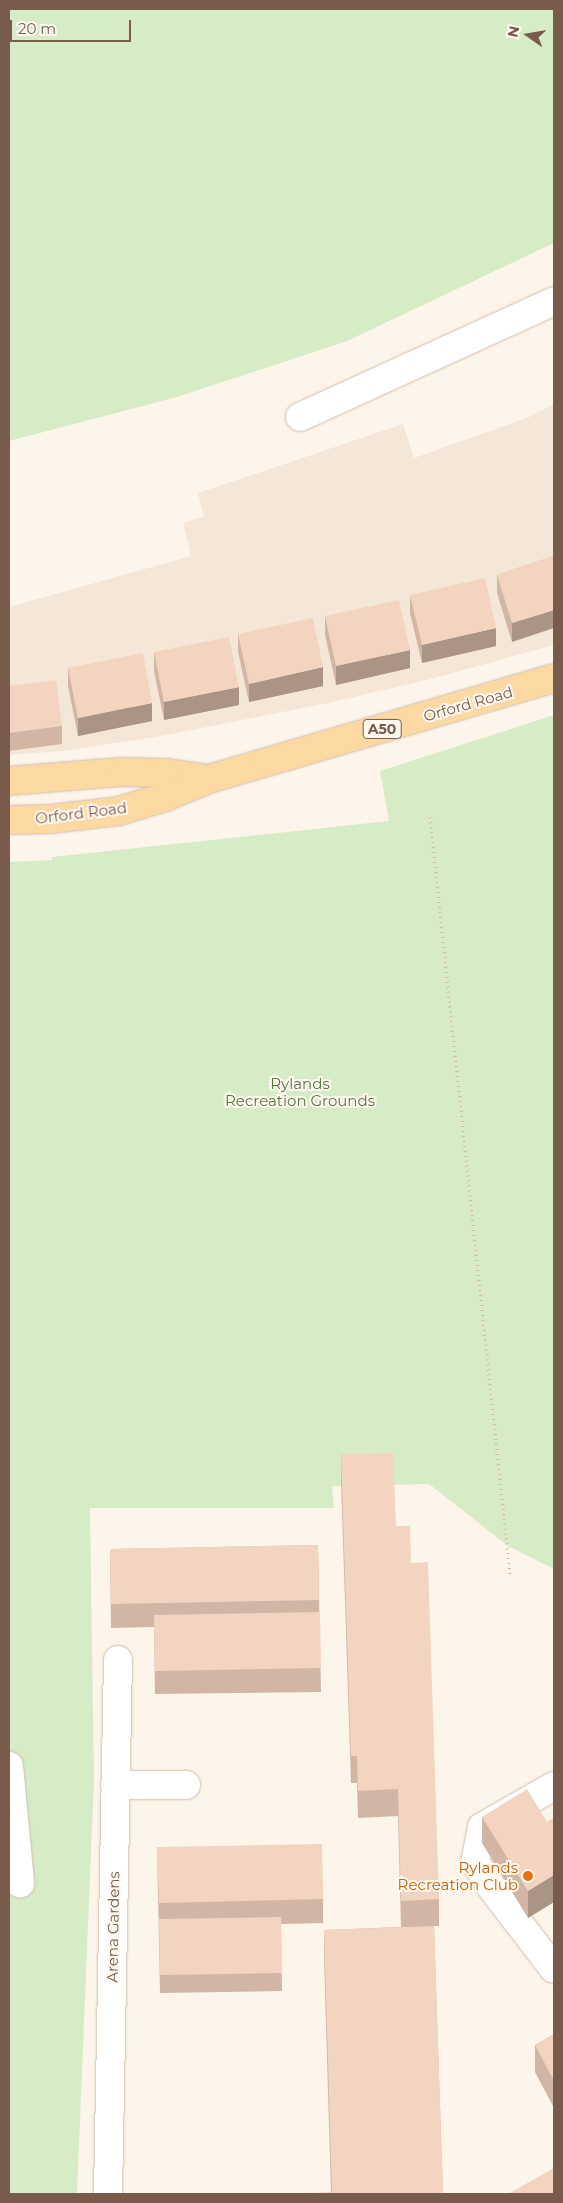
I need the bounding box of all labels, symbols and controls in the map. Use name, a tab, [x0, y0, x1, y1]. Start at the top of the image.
scale bar	[12, 10, 134, 42]
north arrow	[503, 10, 553, 60]
text: 20 m	[18, 19, 56, 38]
text: N	[503, 24, 523, 39]
street label: Orford Road	[421, 683, 515, 725]
road number: A50	[362, 718, 402, 741]
street label: Orford Road	[34, 798, 128, 828]
park label: Rylands Recreation Grounds	[225, 1074, 375, 1109]
place label: Rylands Recreation Club	[398, 1858, 518, 1893]
marker: Rylands Recreation Club	[522, 1870, 534, 1882]
street label: Arena Gardens	[103, 1871, 123, 1983]

